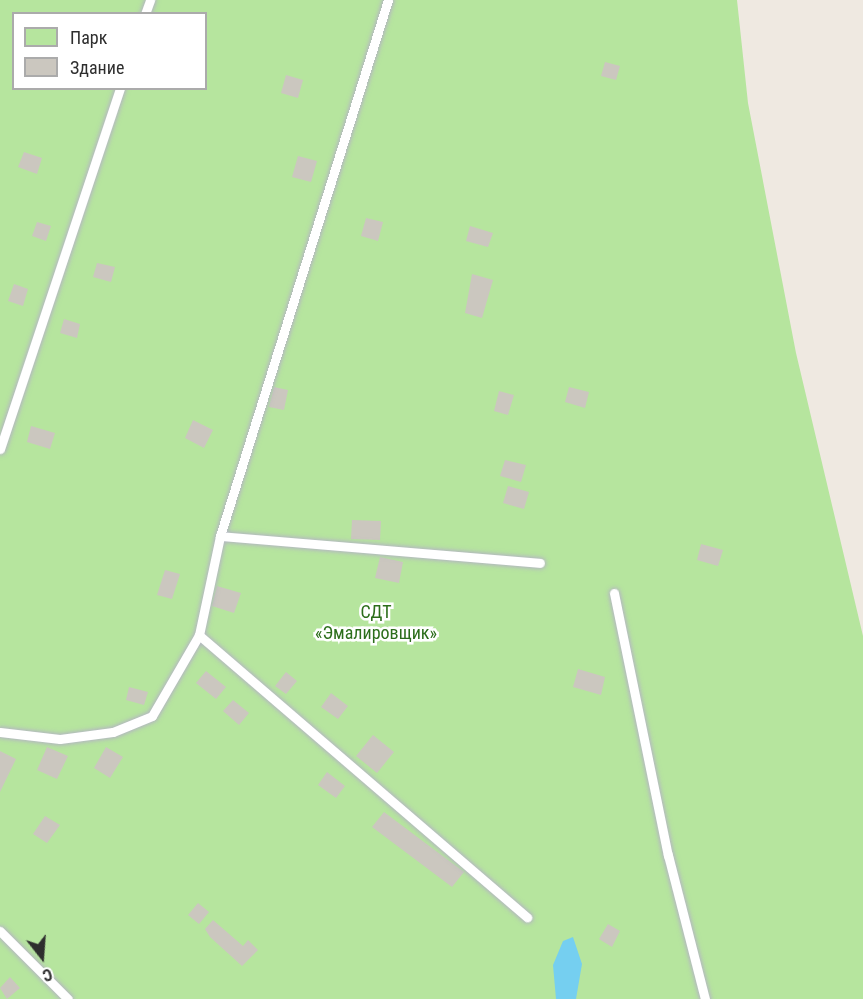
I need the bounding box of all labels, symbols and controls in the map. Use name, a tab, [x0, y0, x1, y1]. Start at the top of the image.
legend	[12, 12, 207, 90]
text: Парк	[70, 27, 107, 48]
text: Здание	[70, 57, 124, 78]
park label: СДТ «Эмалировщик»	[315, 602, 437, 644]
north arrow	[12, 927, 72, 987]
text: С	[40, 964, 55, 985]

